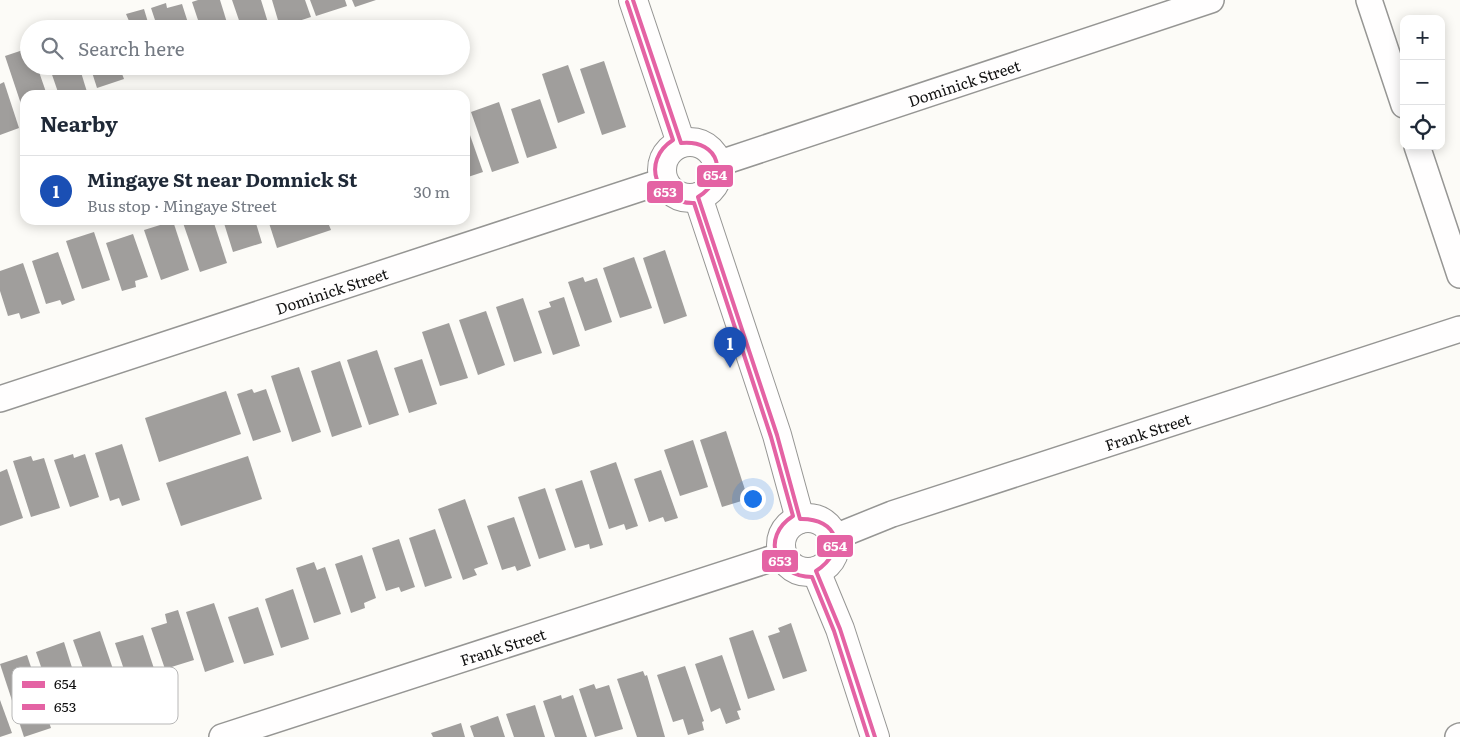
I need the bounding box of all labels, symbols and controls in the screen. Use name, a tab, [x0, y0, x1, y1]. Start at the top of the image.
map controls	[1400, 15, 1445, 150]
button: +	[1400, 15, 1445, 60]
search box	[20, 20, 470, 75]
icon: search	[38, 34, 66, 62]
text: Search here	[78, 34, 185, 62]
street label: Dominick Street	[905, 53, 1023, 111]
button: −	[1400, 60, 1445, 105]
button: locate	[1400, 105, 1445, 150]
text: Nearby	[40, 107, 118, 138]
line badge: 654	[696, 164, 734, 188]
text: 654	[703, 164, 728, 184]
text: Mingaye St near Domnick St	[87, 165, 357, 193]
text: 1	[53, 179, 59, 203]
text: 30 m	[413, 179, 450, 203]
line badge: 653	[646, 180, 684, 204]
text: 653	[653, 181, 677, 201]
text: Bus stop · Mingaye Street	[87, 193, 277, 217]
street label: Dominick Street	[272, 261, 391, 319]
pin: 1	[714, 327, 746, 368]
street label: Frank Street	[1101, 406, 1193, 456]
your location	[740, 486, 766, 512]
line badge: 654	[816, 534, 854, 558]
text: 654	[823, 535, 848, 555]
line badge: 653	[761, 549, 799, 573]
text: 653	[768, 550, 792, 570]
street label: Frank Street	[457, 621, 548, 671]
legend	[12, 667, 178, 724]
text: 654	[54, 673, 77, 693]
text: 653	[54, 696, 76, 716]

